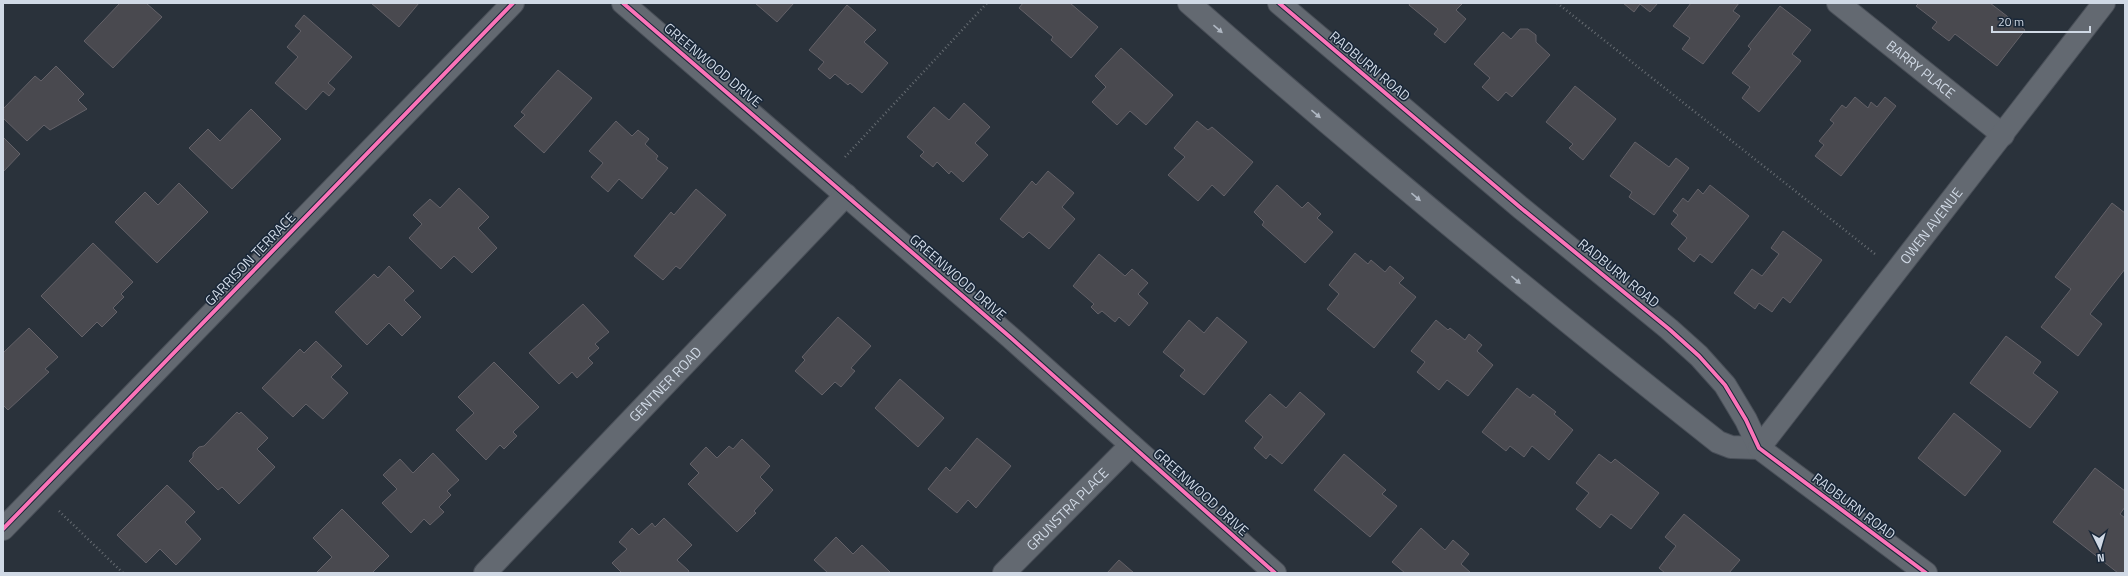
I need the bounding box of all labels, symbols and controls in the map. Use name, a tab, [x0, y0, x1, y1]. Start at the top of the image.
scale bar	[1992, 8, 2090, 34]
text: 20 m	[1998, 12, 2024, 31]
street label: GREENWOOD DRIVE	[660, 17, 767, 112]
one-way arrow	[1213, 24, 1223, 33]
street label: RADBURN ROAD	[1325, 26, 1415, 106]
street label: BARRY PLACE	[1882, 35, 1960, 103]
one-way arrow	[1311, 109, 1322, 118]
street label: OWEN AVENUE	[1894, 183, 1967, 268]
one-way arrow	[1411, 193, 1421, 201]
street label: GARRISON TERRACE	[199, 207, 300, 310]
street label: GREENWOOD DRIVE	[905, 229, 1012, 325]
street label: RADBURN ROAD	[1574, 233, 1665, 312]
one-way arrow	[1511, 276, 1521, 285]
street label: GENTNER ROAD	[624, 341, 706, 426]
street label: GREENWOOD DRIVE	[1149, 443, 1254, 540]
street label: GRUNSTRA PLACE	[1021, 462, 1113, 555]
street label: RADBURN ROAD	[1808, 467, 1900, 544]
north arrow	[2080, 528, 2120, 568]
text: N	[2096, 550, 2105, 566]

